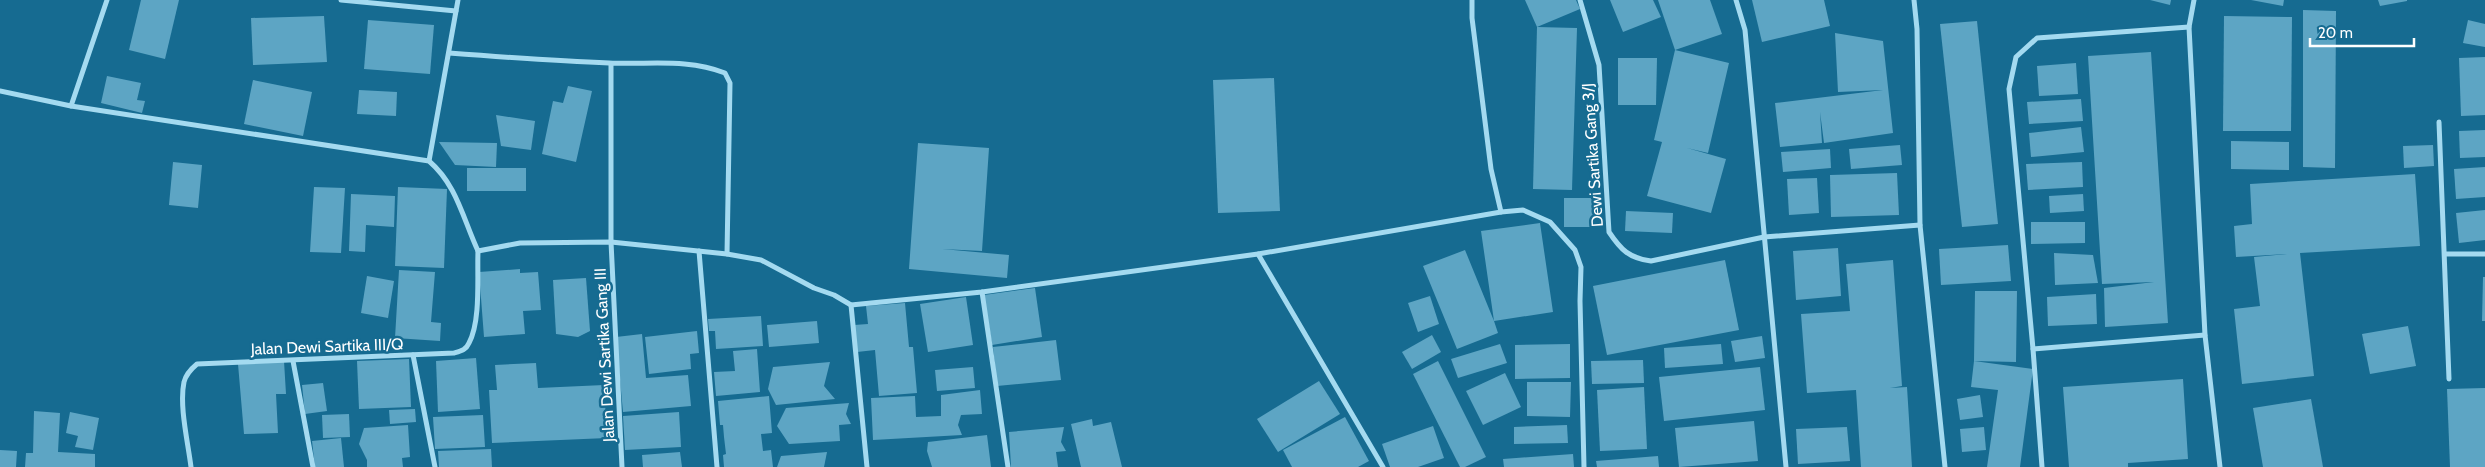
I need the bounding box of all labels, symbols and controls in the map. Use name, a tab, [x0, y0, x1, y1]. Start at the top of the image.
scale bar	[2310, 15, 2414, 47]
text: 20 m	[2318, 24, 2353, 42]
street label: Dewi Sartika Gang 3/J	[1578, 82, 1607, 228]
street label: Jalan Dewi Sartika Gang III	[590, 267, 619, 444]
street label: Jalan Dewi Sartika III/Q	[249, 334, 404, 359]

